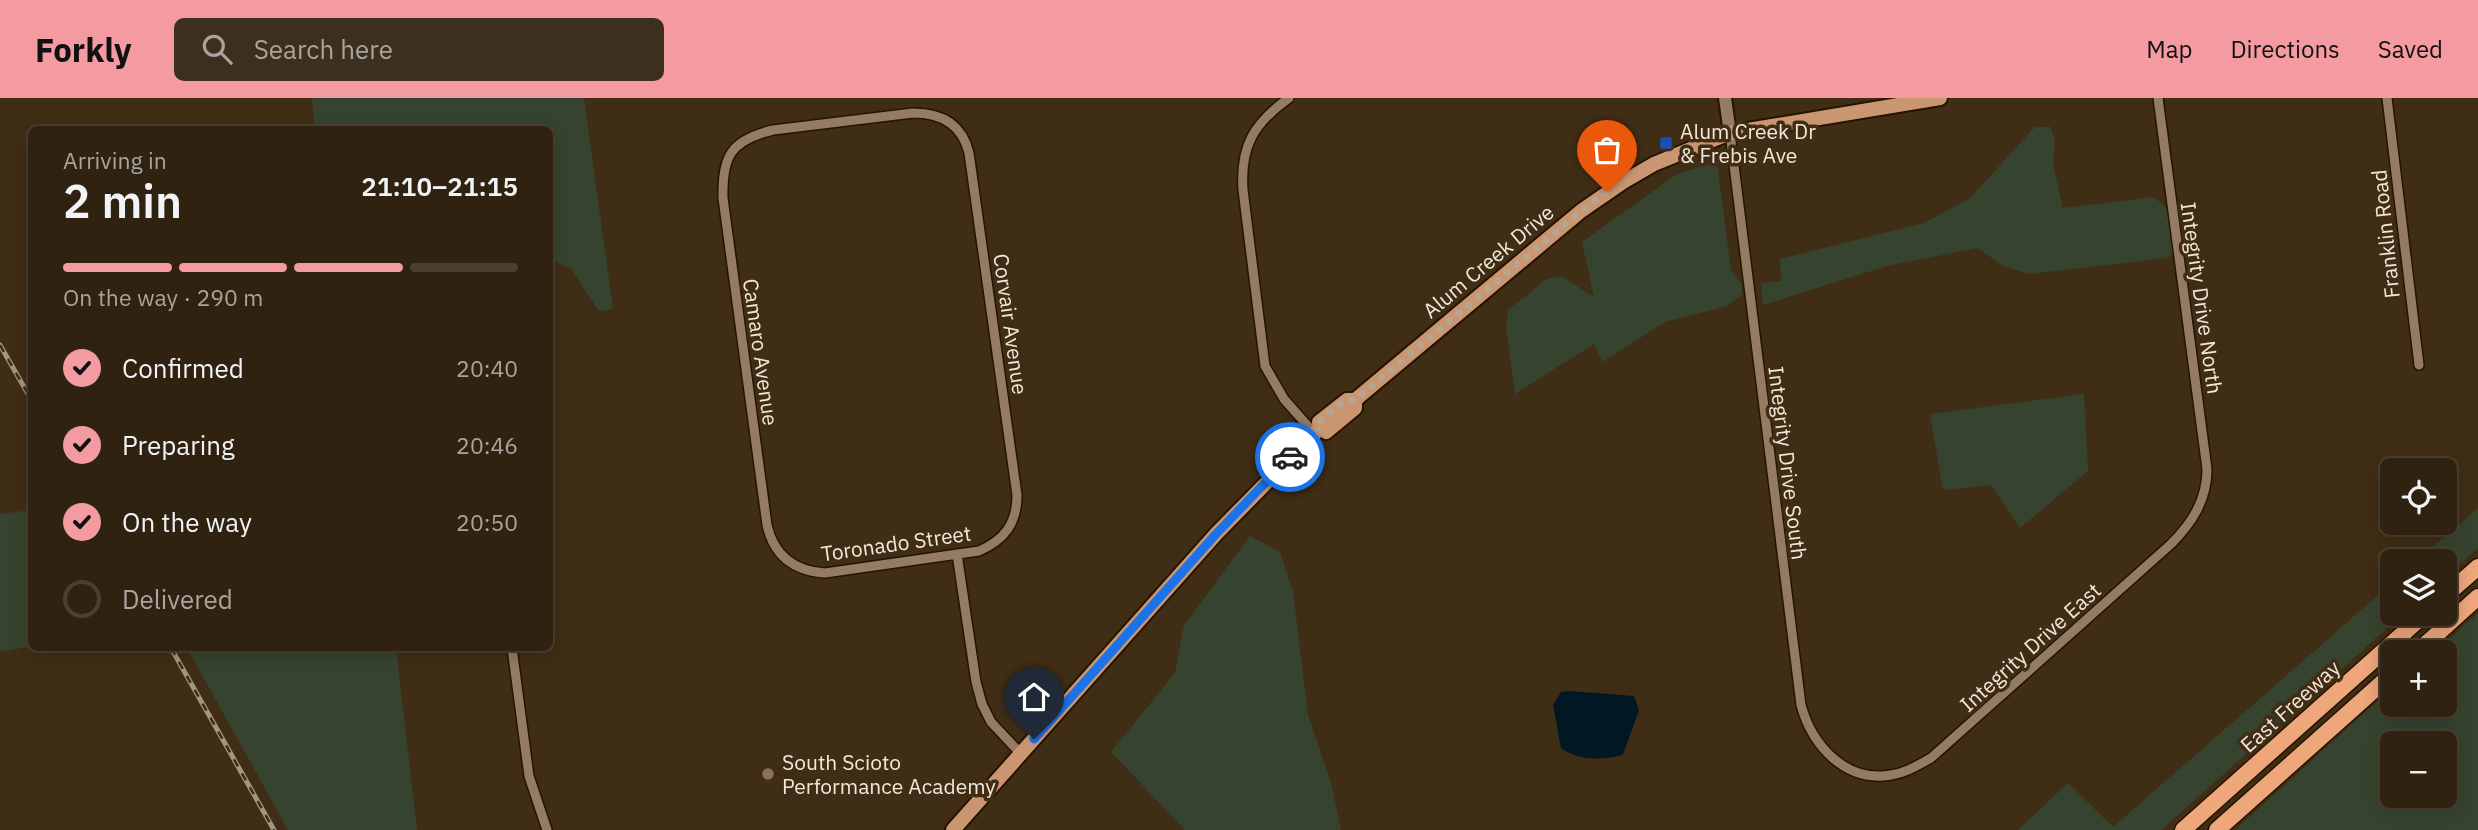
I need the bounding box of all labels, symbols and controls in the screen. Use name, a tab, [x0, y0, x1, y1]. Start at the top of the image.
search box	[174, 18, 664, 81]
text: Forkly	[35, 28, 132, 71]
icon: search	[198, 30, 236, 68]
text: Search here	[254, 32, 393, 66]
text: Map	[2146, 33, 2192, 65]
text: Directions	[2230, 33, 2340, 65]
text: Saved	[2378, 33, 2443, 65]
place label: Alum Creek Dr & Frebis Ave	[1680, 117, 1816, 169]
pin	[1577, 120, 1637, 192]
icon: bag	[1588, 131, 1626, 169]
marker: Alum Creek Dr & Frebis Ave	[1658, 135, 1674, 151]
text: Arriving in	[63, 145, 167, 175]
street label: Franklin Road	[2364, 168, 2406, 300]
text: 21:10–21:15	[361, 169, 518, 203]
text: 2 min	[63, 171, 182, 231]
street label: Alum Creek Drive	[1417, 198, 1559, 324]
street label: Integrity Drive North	[2175, 200, 2229, 396]
street label: Corvair Avenue	[987, 252, 1035, 396]
street label: Camaro Avenue	[737, 277, 785, 427]
text: On the way · 290 m	[63, 282, 263, 312]
icon: check	[63, 349, 101, 387]
text: Confirmed	[122, 351, 244, 385]
text: 20:40	[456, 353, 518, 383]
street label: Integrity Drive South	[1762, 365, 1814, 561]
courier	[1255, 422, 1325, 492]
icon: check	[63, 426, 101, 464]
text: Preparing	[122, 428, 235, 462]
text: 20:46	[456, 430, 518, 460]
icon: car	[1271, 438, 1309, 476]
map controls	[2380, 458, 2457, 808]
button: locate	[2380, 458, 2457, 535]
icon: check	[63, 503, 101, 541]
text: On the way	[122, 505, 252, 539]
text: 20:50	[456, 507, 518, 537]
street label: Toronado Street	[819, 519, 973, 567]
button: layers	[2380, 549, 2457, 626]
street label: Integrity Drive East	[1954, 576, 2106, 718]
text: Delivered	[122, 582, 233, 616]
button: +	[2380, 640, 2457, 717]
street label: East Freeway	[2234, 653, 2346, 758]
pin	[1004, 667, 1064, 739]
icon: home	[1015, 678, 1053, 716]
button: −	[2380, 731, 2457, 808]
place label: South Scioto Performance Academy	[782, 748, 996, 800]
marker: South Scioto Performance Academy	[760, 766, 776, 782]

